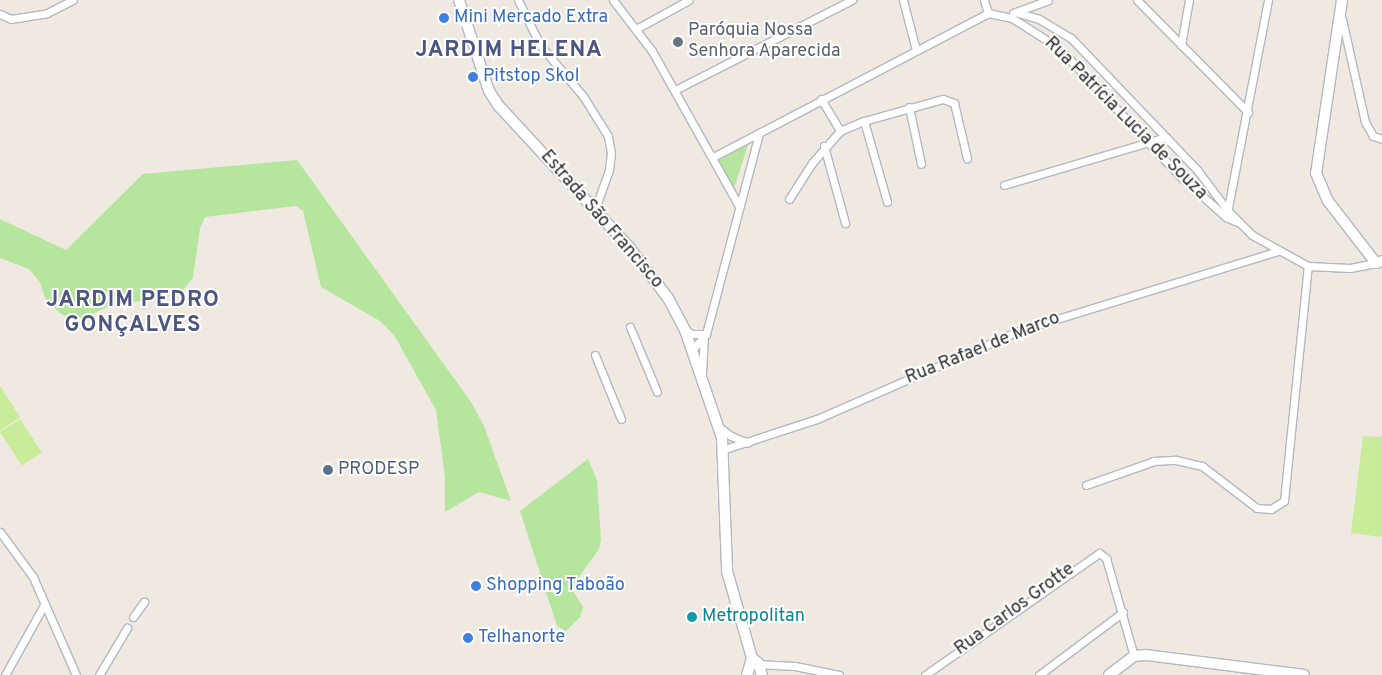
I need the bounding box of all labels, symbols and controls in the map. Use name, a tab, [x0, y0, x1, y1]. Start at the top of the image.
place label: Mini Mercado Extra	[454, 7, 608, 29]
marker: Mini Mercado Extra	[438, 12, 450, 24]
place label: Paróquia Nossa Senhora Aparecida	[688, 21, 841, 64]
street label: Rua Patrícia Lucia de Souza	[1039, 33, 1211, 205]
marker: Paróquia Nossa Senhora Aparecida	[672, 36, 684, 48]
district label: JARDIM HELENA	[414, 38, 604, 64]
place label: Pitstop Skol	[483, 66, 579, 88]
marker: Pitstop Skol	[467, 71, 479, 83]
street label: Estrada São Francisco	[535, 146, 667, 294]
district label: JARDIM PEDRO GONÇALVES	[45, 287, 221, 338]
street label: Rua Rafael de Marco	[903, 308, 1063, 390]
place label: PRODESP	[338, 459, 419, 481]
marker: PRODESP	[322, 464, 334, 476]
street label: Rua Carlos Grotte	[951, 559, 1079, 661]
place label: Shopping Taboão	[486, 575, 625, 597]
marker: Shopping Taboão	[470, 580, 482, 592]
place label: Metropolitan	[702, 606, 805, 628]
marker: Metropolitan	[686, 611, 698, 623]
place label: Telhanorte	[478, 627, 565, 649]
marker: Telhanorte	[462, 632, 474, 644]

